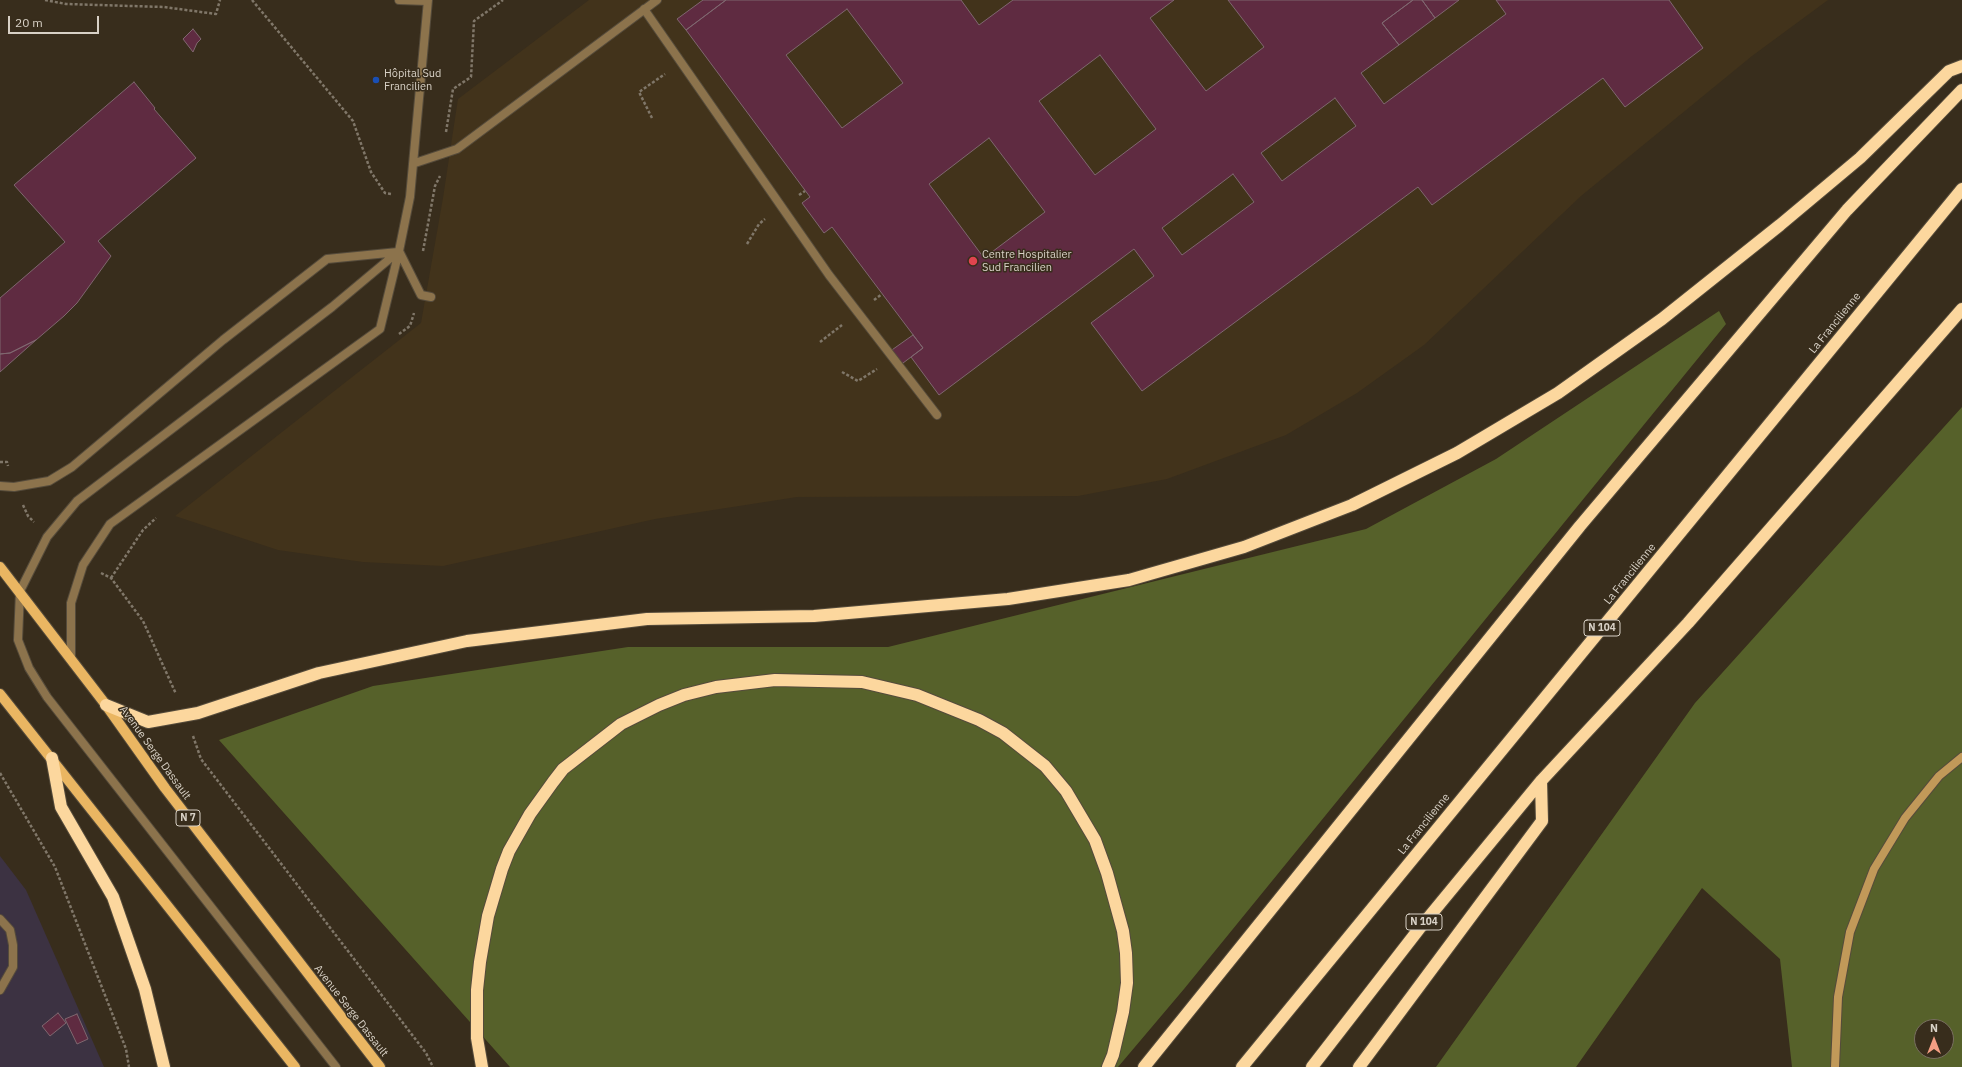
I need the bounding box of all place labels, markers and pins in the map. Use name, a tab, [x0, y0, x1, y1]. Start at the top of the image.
place label: Hôpital Sud Francilien	[384, 67, 441, 93]
marker: Hôpital Sud Francilien	[371, 75, 381, 85]
place label: Centre Hospitalier Sud Francilien	[982, 248, 1072, 274]
marker: Centre Hospitalier Sud Francilien	[967, 255, 979, 267]

